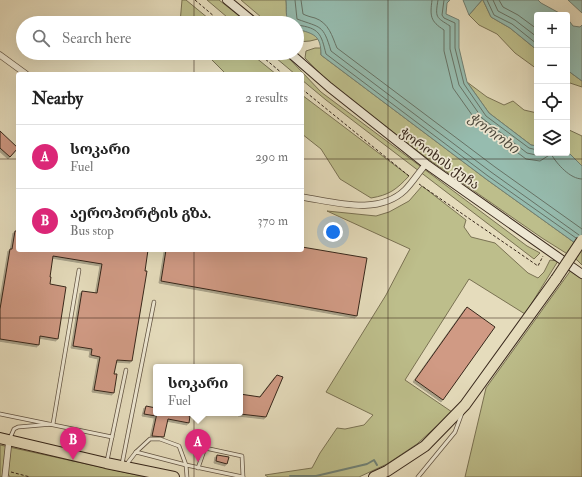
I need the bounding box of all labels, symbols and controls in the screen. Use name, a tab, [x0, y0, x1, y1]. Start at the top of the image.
map controls	[534, 12, 570, 156]
button: +	[534, 12, 570, 48]
search box	[16, 16, 304, 60]
icon: search	[30, 27, 52, 49]
text: Search here	[62, 29, 131, 48]
button: −	[534, 48, 570, 84]
button: locate	[534, 84, 570, 120]
text: Nearby	[32, 88, 83, 109]
text: 2 results	[245, 90, 288, 106]
water label: ჭოროხი	[465, 109, 523, 158]
button: layers	[534, 120, 570, 156]
street label: ჭოროხის ქუჩა	[396, 124, 483, 193]
text: სოკარი	[70, 140, 130, 159]
text: A	[41, 149, 49, 165]
text: 290 m	[255, 149, 288, 165]
text: Fuel	[70, 159, 93, 175]
text: აეროპორტის გზა.	[70, 204, 211, 223]
text: B	[41, 213, 49, 229]
text: 370 m	[258, 213, 288, 229]
your location	[323, 222, 343, 242]
text: Bus stop	[70, 223, 114, 239]
popup	[153, 364, 243, 416]
text: სოკარი	[168, 374, 228, 393]
text: Fuel	[168, 393, 191, 409]
pin: B	[60, 427, 86, 460]
pin: A	[185, 429, 211, 462]

